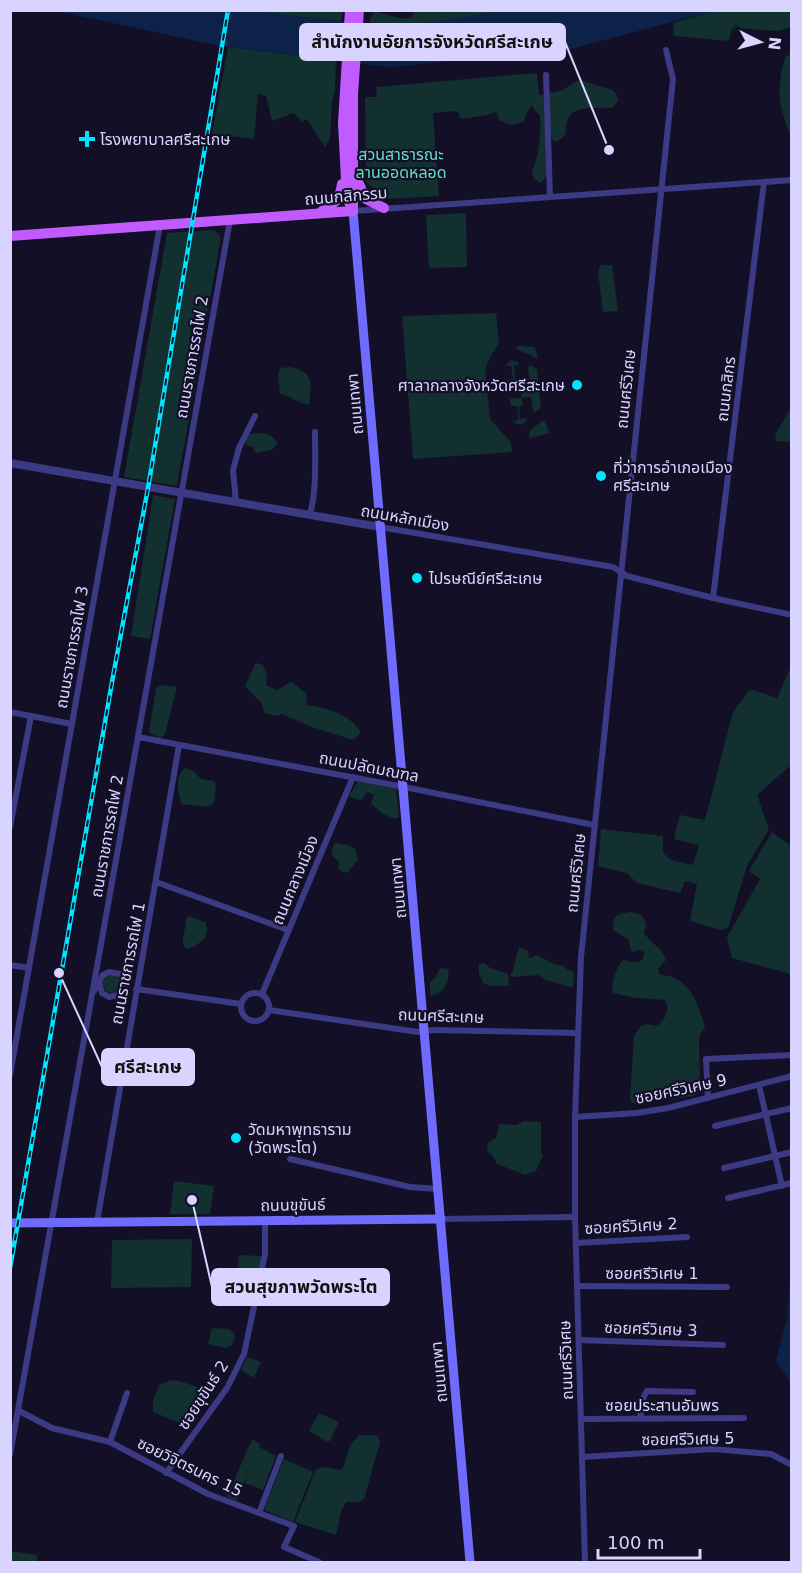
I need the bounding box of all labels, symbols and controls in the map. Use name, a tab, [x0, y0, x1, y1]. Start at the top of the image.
north arrow	[730, 12, 790, 72]
callout: สำนักงานอัยการจังหวัดศรีสะเกษ	[300, 24, 565, 60]
text: สำนักงานอัยการจังหวัดศรีสะเกษ	[311, 31, 553, 52]
text: N	[764, 36, 785, 51]
marker: โรงพยาบาลศรีสะเกษ	[78, 130, 96, 148]
place label: โรงพยาบาลศรีสะเกษ	[100, 130, 231, 149]
park label: สวนสาธารณะ ลานออดหลอด	[355, 145, 447, 182]
street label: ถนนกสิกรรม	[304, 183, 388, 209]
street label: ถนนราชการรถไฟ 2	[172, 294, 212, 420]
street label: ถนนศรีวิเศษ	[612, 348, 640, 430]
street label: ถนนกสิกร	[713, 355, 739, 423]
street label: ถนนเทพา	[343, 373, 367, 435]
place label: ศาลากลางจังหวัดศรีสะเกษ	[398, 376, 565, 395]
marker: ศาลากลางจังหวัดศรีสะเกษ	[570, 378, 584, 392]
place label: ที่ว่าการอำเภอเมือง ศรีสะเกษ	[613, 456, 733, 495]
marker: ที่ว่าการอำเภอเมือง ศรีสะเกษ	[594, 469, 608, 483]
street label: ถนนหลักเมือง	[359, 501, 451, 535]
place label: ไปรษณีย์ศรีสะเกษ	[428, 569, 542, 588]
marker: ไปรษณีย์ศรีสะเกษ	[410, 571, 424, 585]
street label: ถนนราชการรถไฟ 3	[52, 584, 92, 710]
street label: ถนนปลัดมณฑล	[317, 748, 421, 786]
street label: ถนนราชการรถไฟ 2	[87, 773, 127, 899]
street label: ถนนกลางเมือง	[268, 832, 322, 928]
street label: ถนนศรีวิเศษ	[562, 832, 590, 914]
street label: ถนนเทพา	[386, 857, 410, 919]
street label: ถนนราชการรถไฟ 1	[107, 900, 149, 1026]
street label: ถนนศรีสะเกษ	[398, 1005, 484, 1027]
callout: ศรีสะเกษ	[102, 1049, 194, 1085]
text: ศรีสะเกษ	[114, 1056, 182, 1077]
street label: ซอยศรีวิเศษ 9	[633, 1070, 729, 1108]
place label: วัดมหาพุทธาราม (วัดพระโต)	[248, 1120, 352, 1157]
marker: วัดมหาพุทธาราม (วัดพระโต)	[229, 1131, 243, 1145]
street label: ถนนขุขันธ์	[260, 1195, 326, 1215]
street label: ซอยศรีวิเศษ 2	[584, 1214, 678, 1238]
street label: ซอยศรีวิเศษ 1	[605, 1264, 699, 1283]
callout: สวนสุขภาพวัดพระโต	[212, 1269, 389, 1305]
text: สวนสุขภาพวัดพระโต	[225, 1276, 377, 1298]
street label: ซอยศรีวิเศษ 3	[604, 1318, 698, 1340]
street label: ถนนศรีวิเศษ	[555, 1320, 577, 1400]
street label: ถนนเทพา	[427, 1341, 451, 1403]
street label: ซอยขุขันธ์ 2	[174, 1357, 232, 1433]
street label: ซอยประสานอัมพร	[605, 1396, 719, 1415]
street label: ซอยศรีวิเศษ 5	[641, 1429, 735, 1449]
street label: ซอยวิจิตรนคร 15	[134, 1433, 246, 1501]
scale bar	[598, 1522, 700, 1560]
text: 100 m	[607, 1532, 665, 1553]

